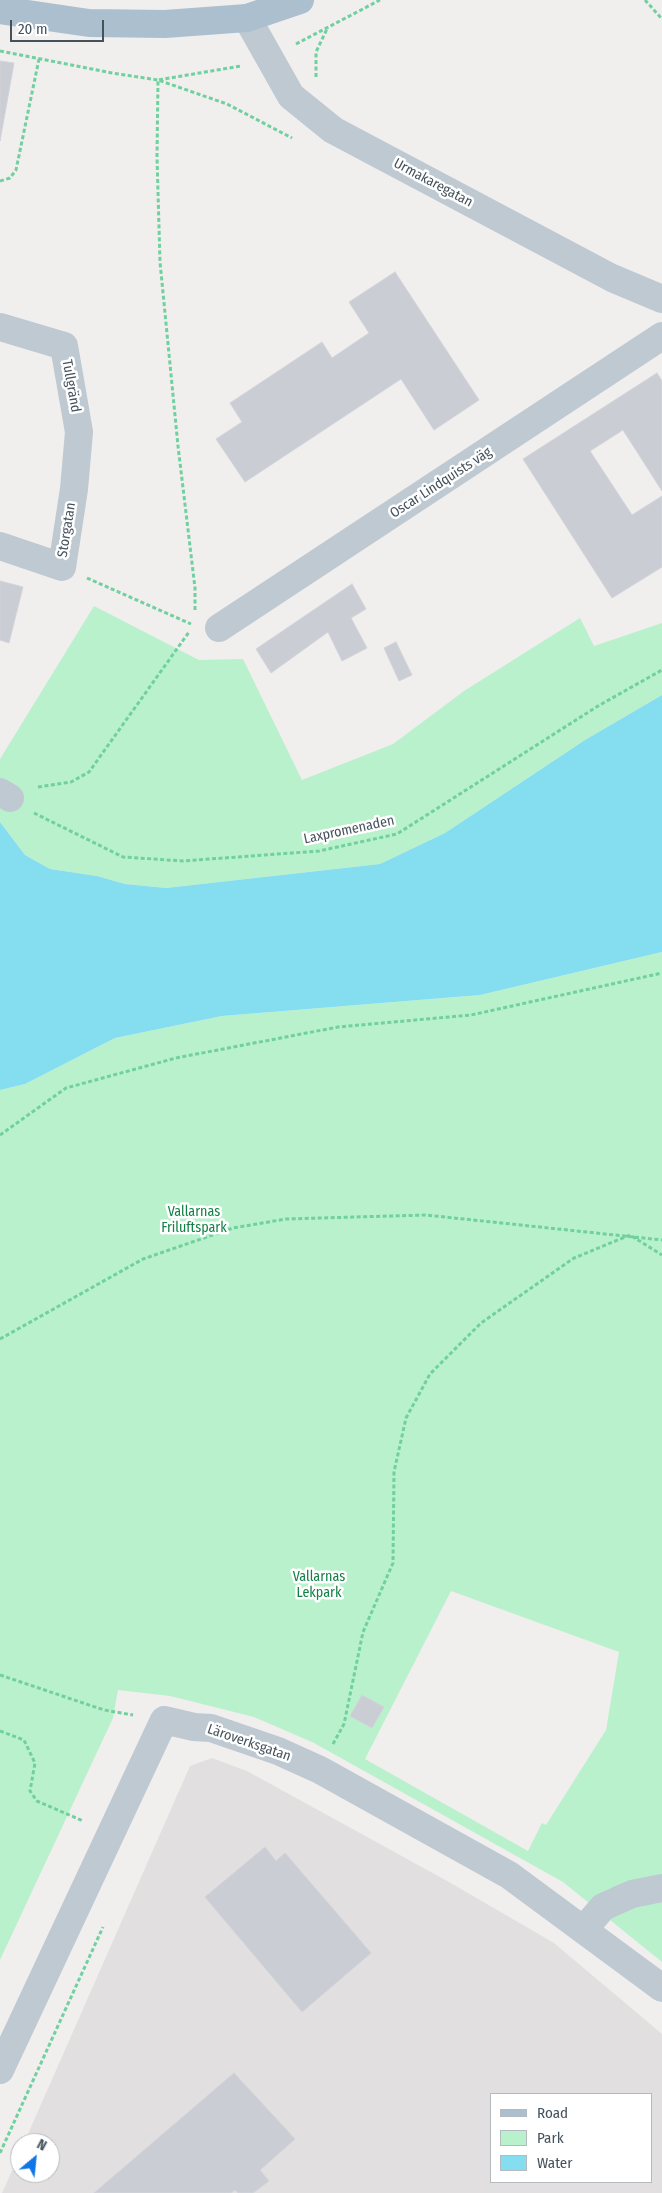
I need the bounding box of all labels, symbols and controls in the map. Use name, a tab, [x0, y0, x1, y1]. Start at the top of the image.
scale bar	[12, 10, 106, 42]
text: 20 m	[18, 20, 48, 38]
street label: Urmakaregatan	[391, 155, 475, 211]
street label: Tullgränd	[58, 358, 84, 414]
street label: Oscar Lindquists väg	[387, 444, 495, 522]
street label: Storgatan	[54, 501, 80, 559]
street label: Laxpromenaden	[302, 812, 396, 848]
park label: Vallarnas Friluftspark	[161, 1204, 227, 1236]
park label: Vallarnas Lekpark	[293, 1569, 345, 1601]
street label: Läroverksgatan	[205, 1721, 293, 1765]
legend	[490, 2093, 652, 2183]
text: Road	[537, 2104, 568, 2122]
text: Park	[537, 2129, 564, 2147]
north arrow	[10, 2133, 60, 2183]
text: N	[34, 2136, 49, 2155]
text: Water	[537, 2154, 572, 2172]

